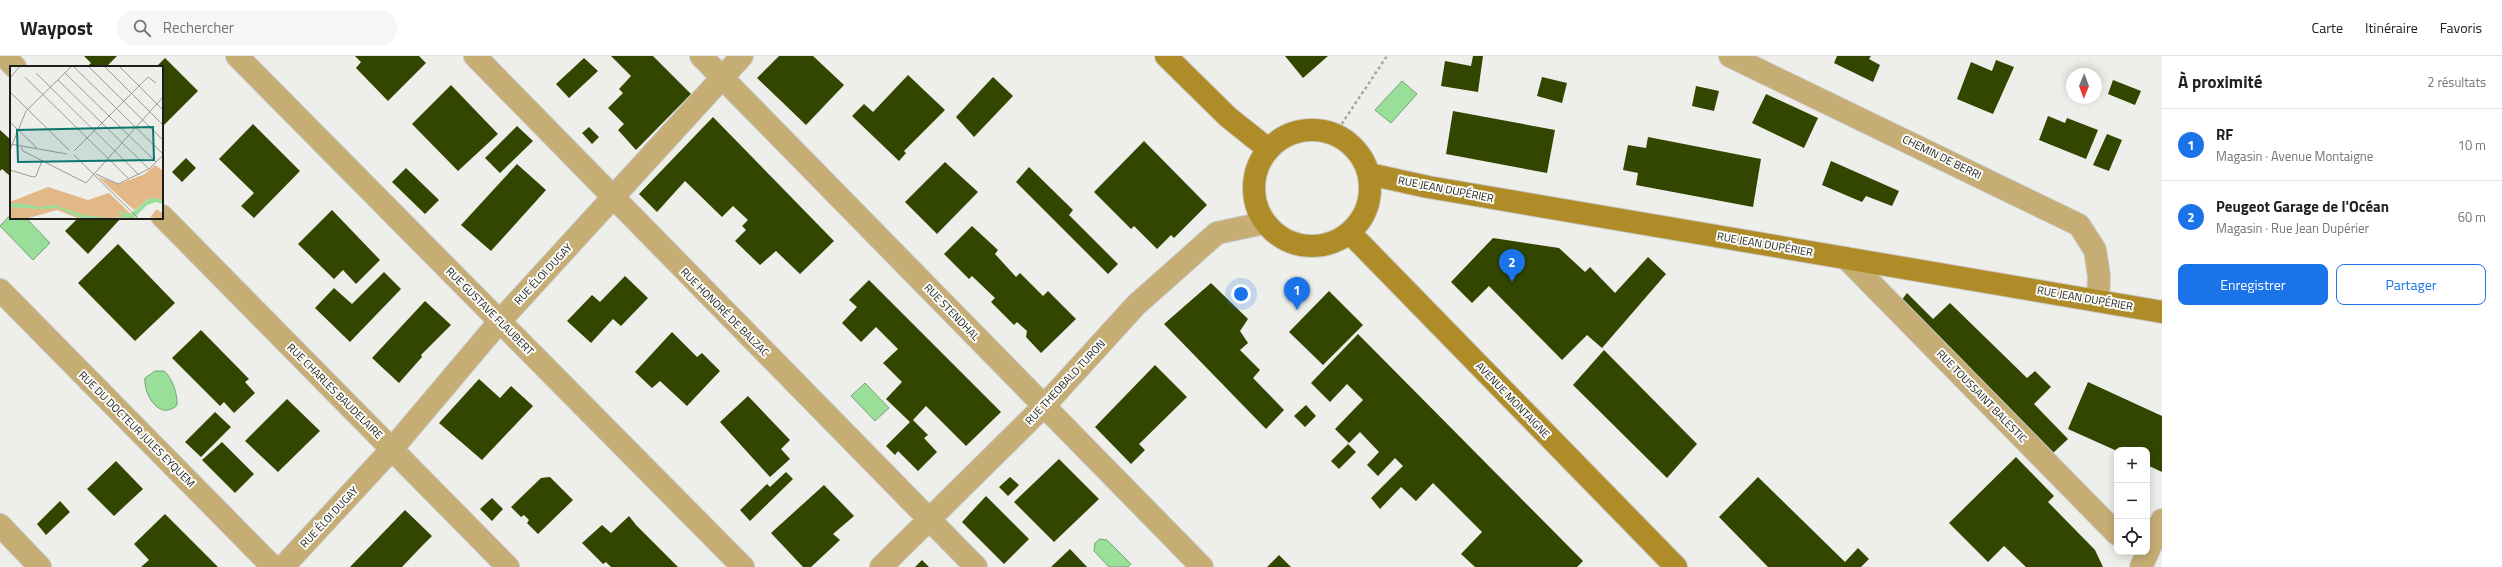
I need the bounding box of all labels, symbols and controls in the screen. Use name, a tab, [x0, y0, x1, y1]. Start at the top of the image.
search box	[117, 10, 397, 46]
text: Waypost	[20, 13, 93, 42]
text: Rechercher	[163, 16, 234, 39]
icon: search	[131, 17, 153, 39]
text: Carte	[2312, 17, 2343, 38]
text: Itinéraire	[2365, 17, 2418, 38]
text: Favoris	[2440, 17, 2482, 38]
inset map	[10, 66, 163, 219]
north arrow	[2066, 68, 2102, 104]
text: À proximité	[2178, 69, 2262, 95]
text: 2 résultats	[2427, 72, 2486, 92]
text: RF	[2216, 123, 2233, 146]
street label: CHEMIN DE BERRI	[1900, 131, 1984, 183]
text: 1	[2187, 135, 2195, 155]
text: 10 m	[2458, 135, 2486, 155]
text: Magasin · Avenue Montaigne	[2216, 146, 2373, 166]
street label: RUE JEAN DUPÉRIER	[1397, 172, 1495, 206]
text: Peugeot Garage de l'Océan	[2216, 195, 2389, 218]
text: 2	[2187, 207, 2195, 227]
text: 60 m	[2458, 207, 2486, 227]
text: Magasin · Rue Jean Dupérier	[2216, 218, 2369, 238]
street label: RUE JEAN DUPÉRIER	[1716, 228, 1814, 260]
street label: RUE ÉLOI DUGAY	[510, 240, 576, 308]
pin: 2	[1499, 249, 1525, 282]
street label: RUE GUSTAVE FLAUBERT	[442, 263, 538, 359]
street label: RUE HONORÉ DE BALZAC	[677, 264, 773, 360]
button: Enregistrer	[2178, 264, 2328, 305]
button: Partager	[2336, 264, 2486, 305]
pin: 1	[1284, 277, 1310, 310]
street label: RUE STENDHAL	[921, 280, 984, 345]
street label: RUE JEAN DUPÉRIER	[2036, 282, 2134, 314]
your location	[1231, 284, 1251, 304]
street label: RUE THEOBALD TURON	[1021, 336, 1109, 428]
street label: RUE CHARLES BAUDELAIRE	[284, 340, 386, 442]
street label: RUE TOUSSAINT BALESTIC	[1933, 346, 2031, 446]
street label: AVENUE MONTAIGNE	[1472, 358, 1554, 442]
street label: RUE DU DOCTEUR JULES EYQUEM	[75, 367, 199, 491]
map controls	[2114, 447, 2150, 555]
button: +	[2114, 447, 2150, 483]
street label: RUE ÉLOI DUGAY	[296, 483, 362, 551]
button: −	[2114, 483, 2150, 519]
button: locate	[2114, 519, 2150, 555]

